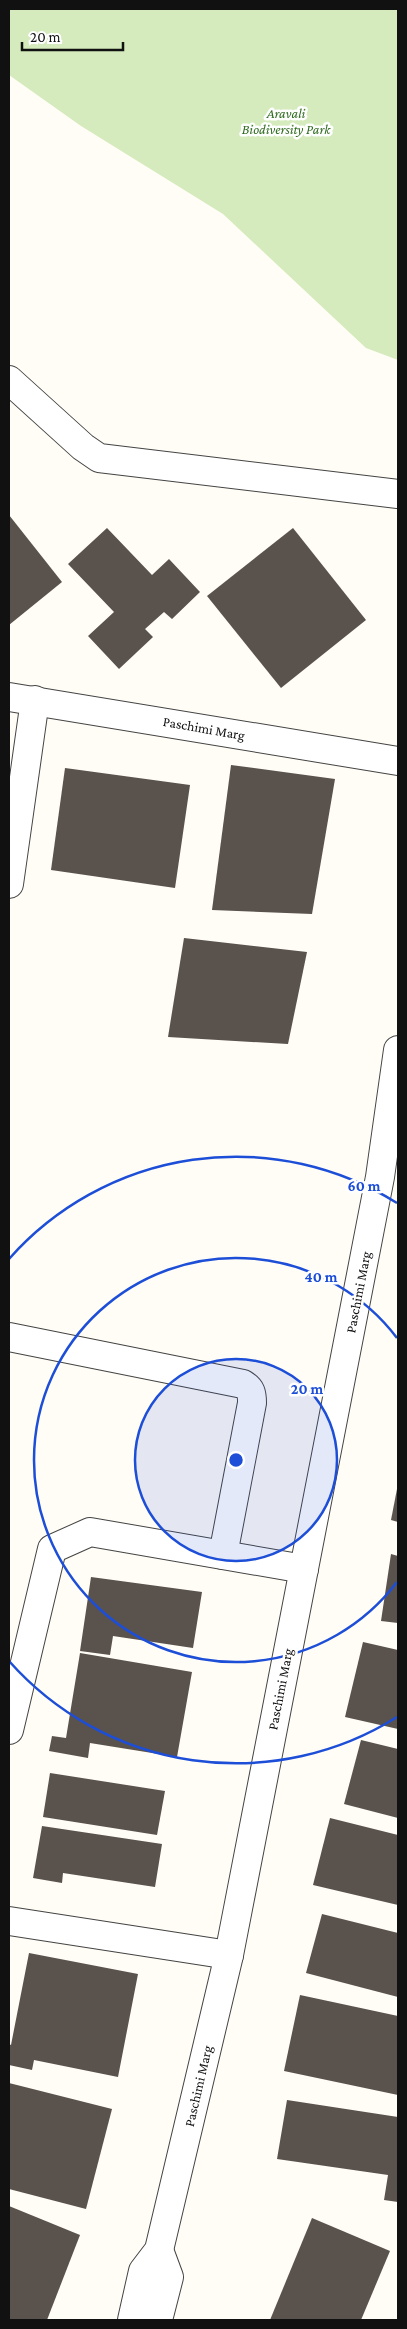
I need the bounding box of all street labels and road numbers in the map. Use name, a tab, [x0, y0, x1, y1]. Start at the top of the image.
street label: Paschimi Marg	[162, 713, 246, 743]
street label: Paschimi Marg	[342, 1250, 374, 1334]
street label: Paschimi Marg	[264, 1647, 296, 1731]
street label: Paschimi Marg	[181, 2044, 215, 2128]

